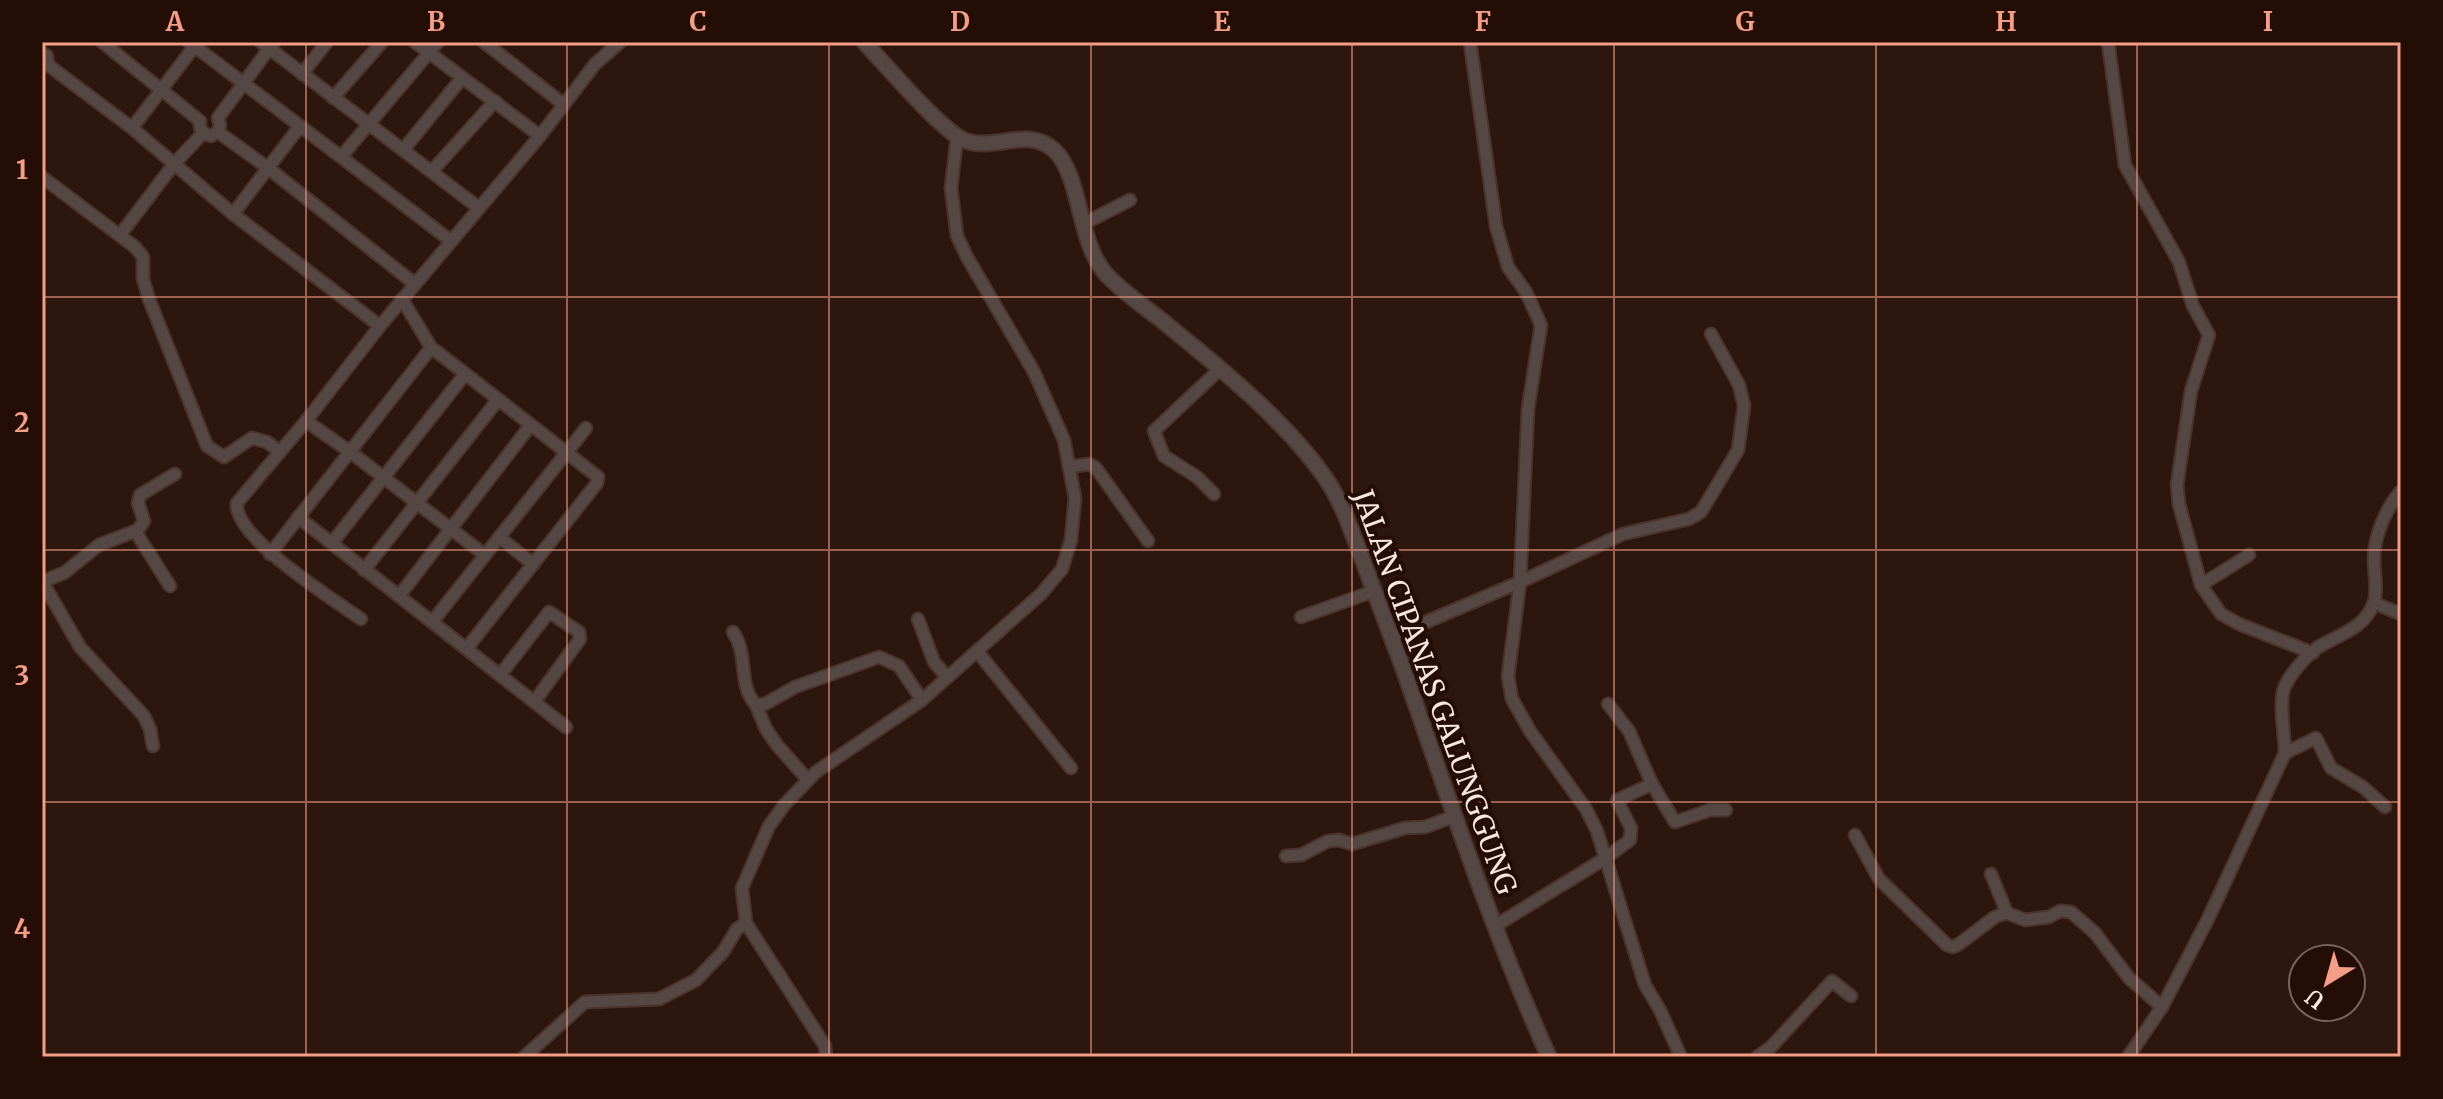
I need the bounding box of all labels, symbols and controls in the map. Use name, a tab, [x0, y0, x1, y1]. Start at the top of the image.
text: A	[165, 5, 185, 38]
text: B	[427, 5, 445, 38]
text: C	[689, 5, 707, 38]
text: D	[950, 5, 970, 38]
text: E	[1214, 5, 1231, 38]
text: F	[1475, 5, 1491, 38]
text: G	[1736, 5, 1755, 38]
text: H	[1995, 5, 2017, 38]
text: I	[2263, 5, 2273, 38]
text: 1	[16, 153, 28, 186]
text: 2	[14, 406, 30, 439]
street label: JALAN CIPANAS GALUNGGUNG	[1345, 484, 1525, 899]
text: 3	[15, 659, 29, 692]
text: 4	[14, 912, 31, 945]
north arrow	[2287, 943, 2367, 1023]
text: U	[2299, 982, 2330, 1015]

